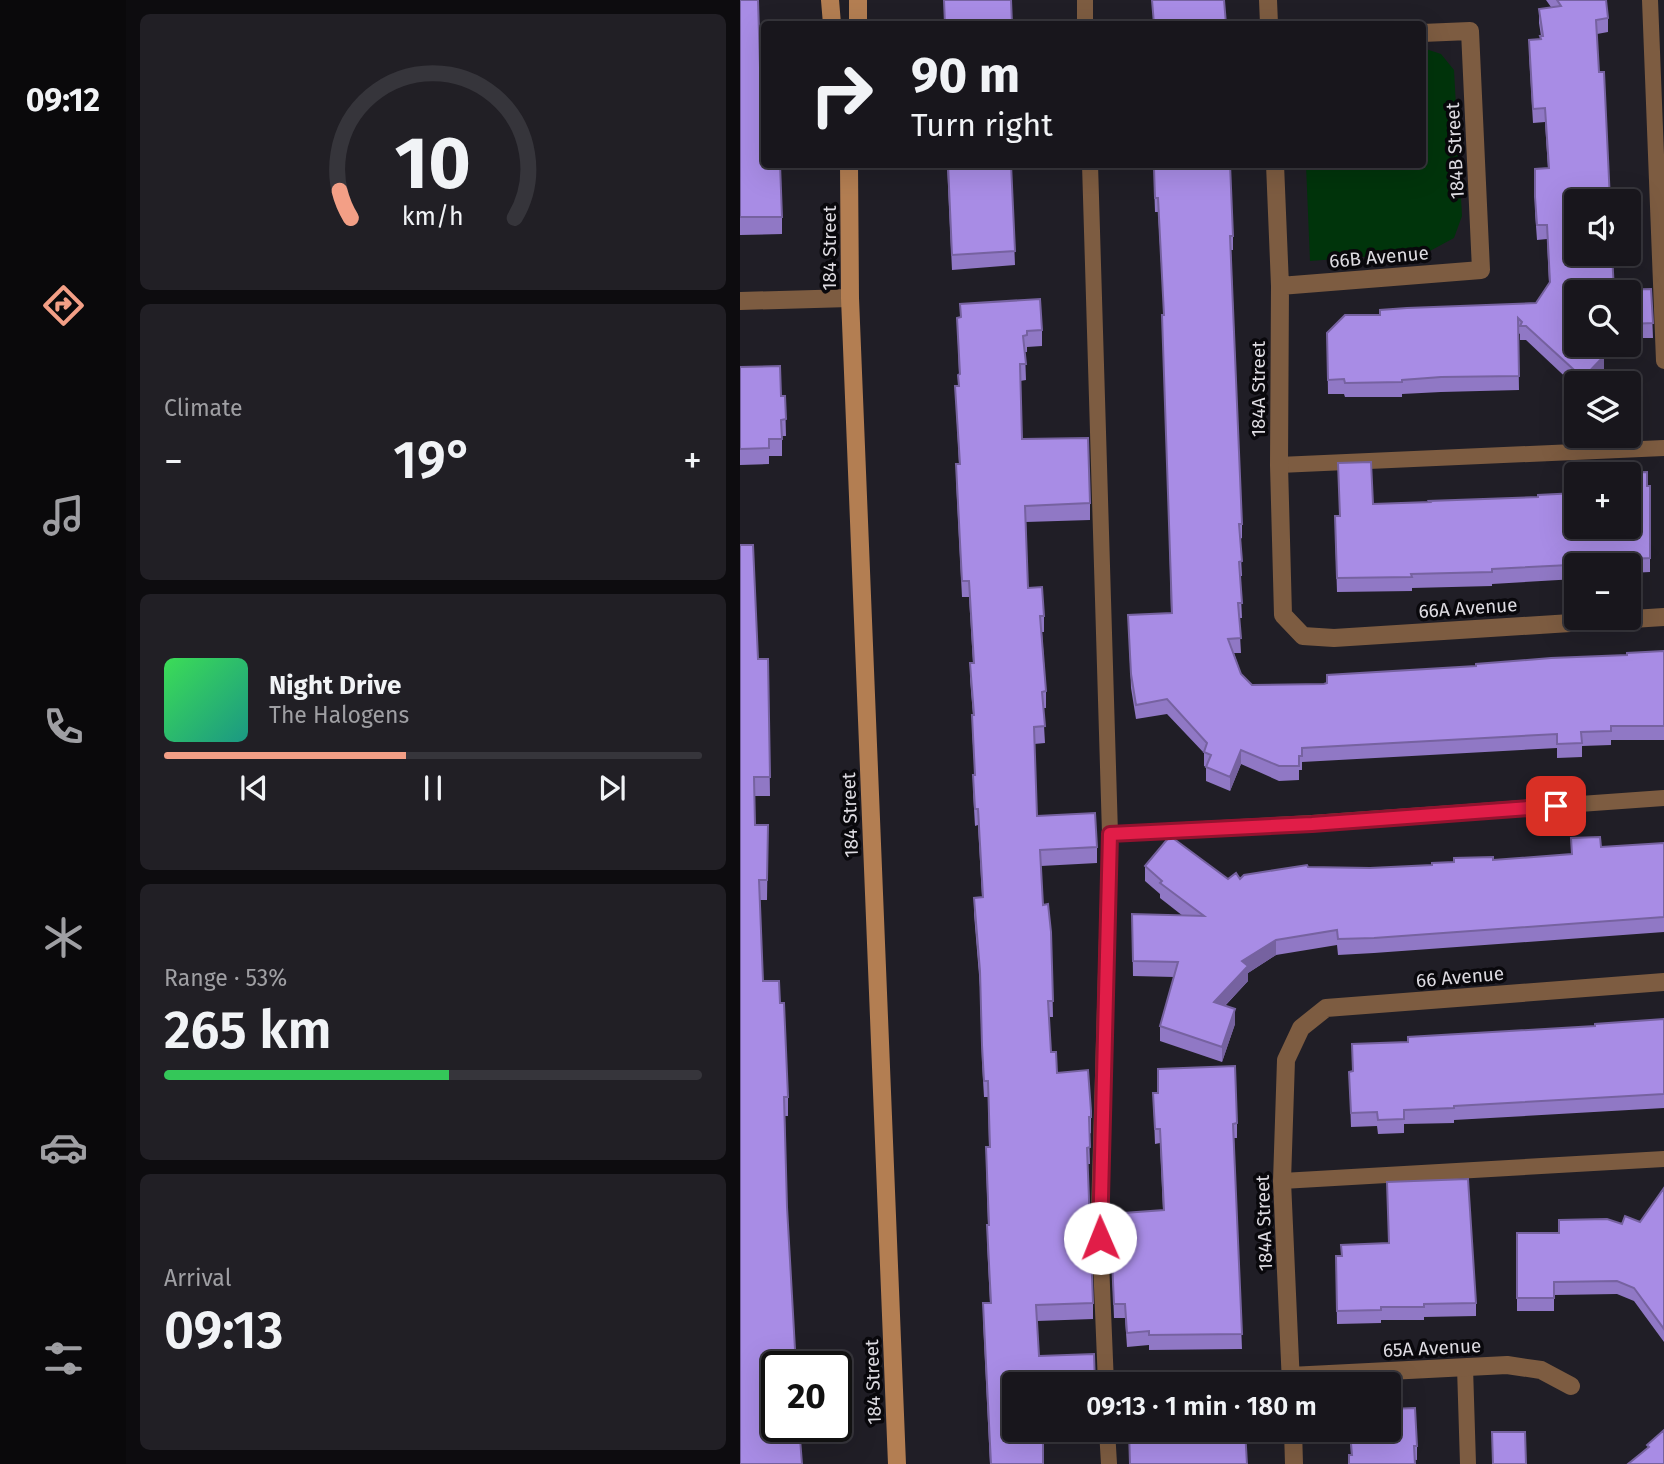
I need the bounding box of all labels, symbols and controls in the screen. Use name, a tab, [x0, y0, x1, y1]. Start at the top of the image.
text: 90 m	[911, 46, 1020, 105]
icon: right	[796, 49, 887, 140]
text: 09:12	[26, 81, 100, 119]
street label: 184B Street	[1441, 102, 1469, 200]
text: Turn right	[911, 106, 1053, 144]
text: 10	[395, 120, 471, 207]
map controls	[1564, 189, 1641, 630]
button: sound	[1564, 189, 1641, 266]
text: km/h	[402, 202, 464, 232]
street label: 184 Street	[818, 205, 841, 291]
street label: 66B Avenue	[1328, 241, 1430, 273]
button: search	[1564, 280, 1641, 357]
icon: directions	[39, 281, 88, 330]
street label: 184A Street	[1247, 341, 1270, 437]
button: layers	[1564, 371, 1641, 448]
text: Climate	[164, 394, 243, 422]
text: 19°	[393, 429, 473, 492]
text: −	[164, 438, 183, 484]
text: +	[683, 438, 702, 484]
button: +	[1564, 462, 1641, 539]
icon: music	[39, 491, 88, 540]
button: −	[1564, 553, 1641, 630]
street label: 66A Avenue	[1418, 593, 1518, 623]
text: Night Drive	[269, 670, 401, 701]
text: The Halogens	[269, 701, 409, 729]
icon: phone	[39, 702, 88, 751]
icon: previous	[235, 769, 273, 807]
icon: pause	[414, 769, 452, 807]
icon: next	[593, 769, 631, 807]
street label: 184 Street	[837, 772, 863, 858]
pin	[1526, 776, 1586, 836]
icon: arrive	[1537, 787, 1575, 825]
icon: climate	[39, 913, 88, 962]
street label: 66 Avenue	[1415, 962, 1505, 992]
text: Range · 53%	[164, 964, 287, 992]
text: 265 km	[164, 999, 332, 1062]
icon: car	[39, 1123, 88, 1172]
street label: 184A Street	[1251, 1174, 1277, 1272]
position arrow	[1063, 1201, 1137, 1275]
text: Arrival	[164, 1264, 231, 1292]
text: 09:13	[164, 1299, 283, 1362]
icon: filters	[39, 1334, 88, 1383]
street label: 65A Avenue	[1382, 1334, 1482, 1362]
street label: 184 Street	[860, 1339, 886, 1425]
speed limit sign: 20	[761, 1351, 852, 1442]
text: 09:13 · 1 min · 180 m	[1086, 1391, 1317, 1422]

